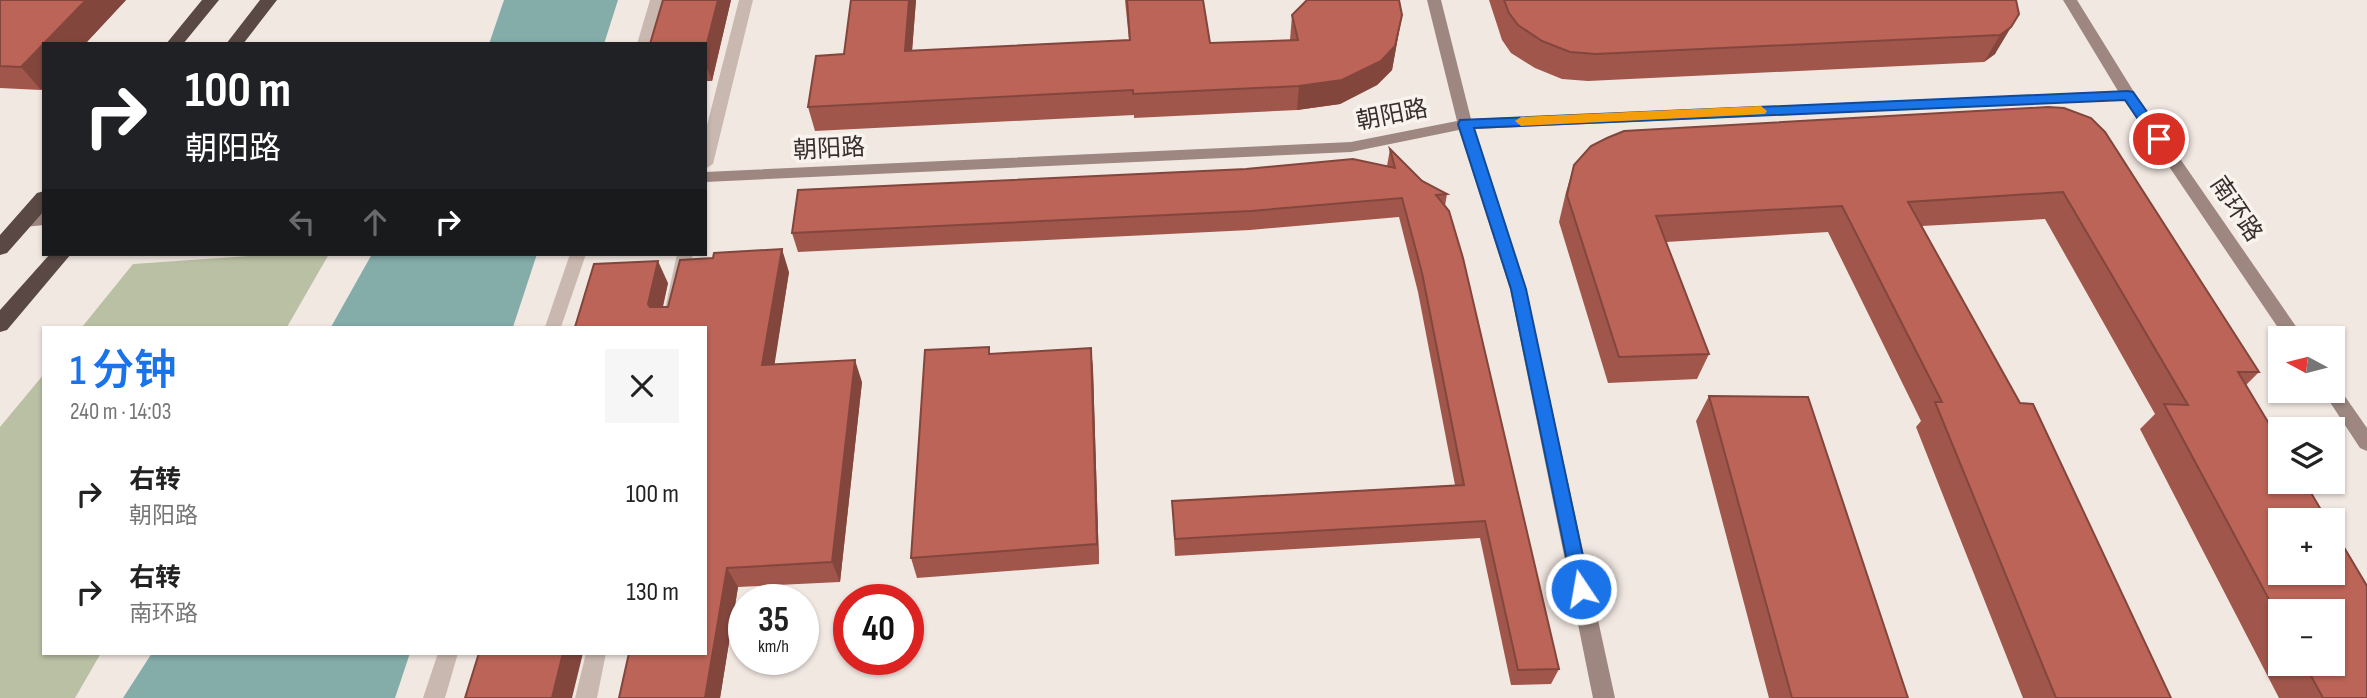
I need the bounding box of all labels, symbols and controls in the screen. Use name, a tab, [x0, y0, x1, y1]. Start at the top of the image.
text: 100 m	[185, 62, 291, 121]
icon: right	[70, 70, 161, 161]
street label: 朝阳路	[1354, 94, 1430, 136]
pin	[2129, 109, 2189, 169]
icon: arrive	[2140, 120, 2178, 158]
text: 朝阳路	[185, 130, 281, 169]
street label: 朝阳路	[792, 133, 866, 165]
street label: 南环路	[2204, 171, 2268, 247]
icon: left	[283, 203, 321, 241]
icon: ahead	[356, 203, 394, 241]
icon: right	[429, 203, 467, 241]
north arrow	[2268, 326, 2345, 402]
map controls	[2268, 326, 2345, 676]
text: 1 分钟	[70, 346, 176, 397]
button: close	[605, 349, 679, 423]
text: 240 m · 14:03	[70, 398, 171, 426]
button: layers	[2268, 417, 2345, 494]
text: 右转	[129, 465, 181, 496]
icon: right	[70, 475, 108, 513]
text: 100 m	[626, 479, 679, 510]
text: 朝阳路	[129, 502, 198, 530]
button: +	[2268, 508, 2345, 585]
position arrow	[1544, 552, 1618, 626]
text: 右转	[129, 563, 181, 594]
icon: right	[70, 573, 108, 611]
text: 130 m	[627, 577, 679, 608]
speed limit sign: 40	[833, 584, 924, 675]
text: 35	[758, 599, 789, 642]
button: −	[2268, 599, 2345, 676]
text: 南环路	[129, 600, 198, 628]
text: km/h	[758, 636, 789, 657]

